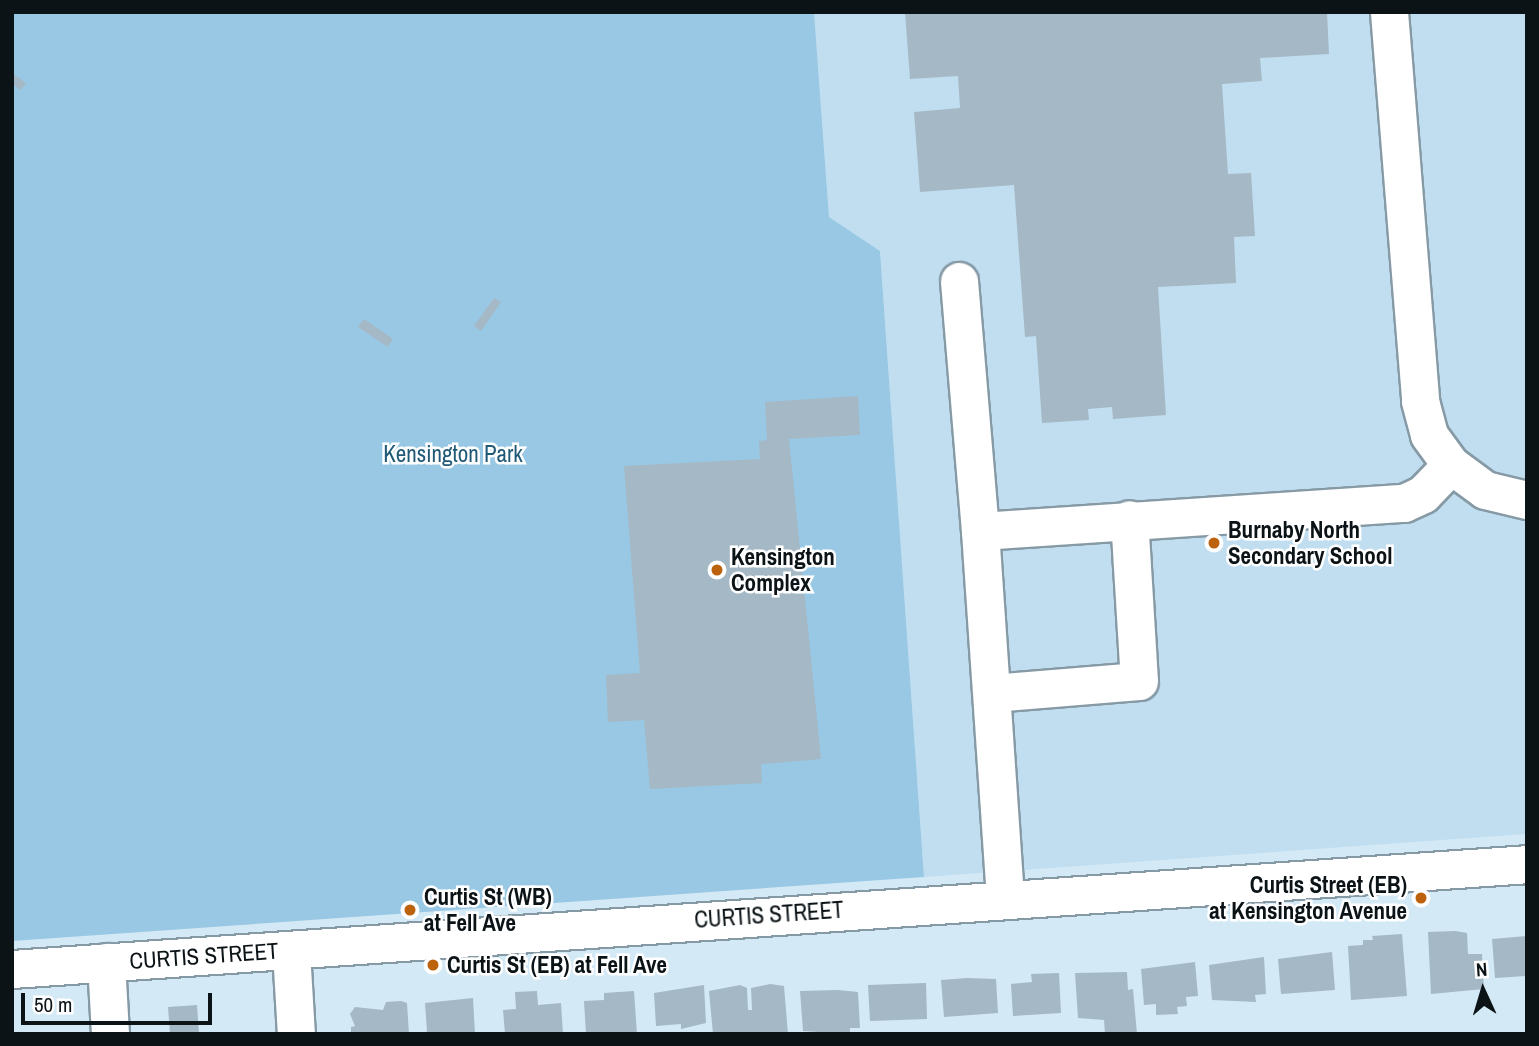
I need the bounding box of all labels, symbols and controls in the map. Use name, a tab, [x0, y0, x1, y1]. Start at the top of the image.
park label: Kensington Park	[383, 440, 523, 468]
place label: Burnaby North Secondary School	[1228, 516, 1393, 570]
marker: Burnaby North Secondary School	[1206, 535, 1222, 551]
place label: Kensington Complex	[731, 543, 835, 597]
marker: Kensington Complex	[709, 562, 725, 578]
place label: Curtis Street (EB) at Kensington Avenue	[1209, 871, 1407, 925]
place label: Curtis St (WB) at Fell Ave	[424, 883, 552, 937]
marker: Curtis Street (EB) at Kensington Avenue	[1413, 890, 1429, 906]
street label: CURTIS STREET	[693, 896, 845, 934]
marker: Curtis St (WB) at Fell Ave	[402, 902, 418, 918]
street label: CURTIS STREET	[128, 937, 280, 975]
place label: Curtis St (EB) at Fell Ave	[447, 951, 668, 979]
north arrow	[1448, 955, 1518, 1025]
text: N	[1475, 956, 1488, 982]
marker: Curtis St (EB) at Fell Ave	[425, 957, 441, 973]
scale bar	[24, 979, 215, 1023]
text: 50 m	[34, 990, 72, 1019]

